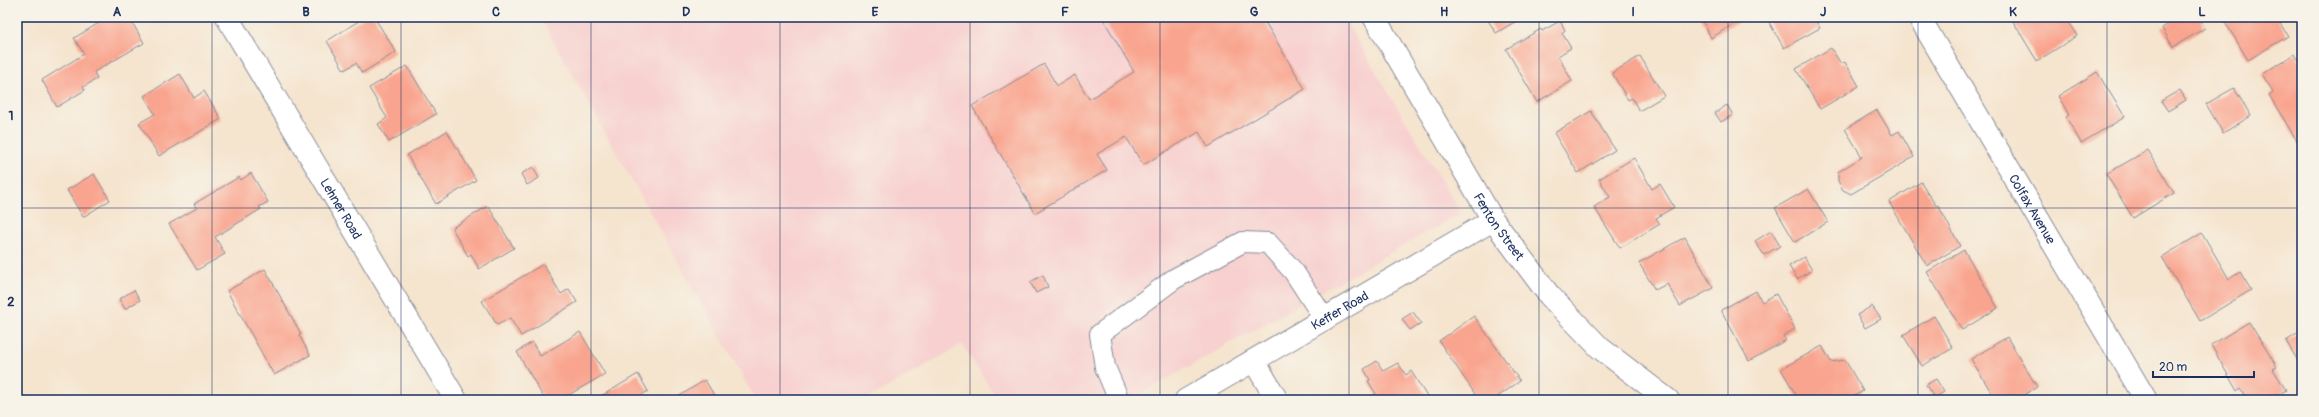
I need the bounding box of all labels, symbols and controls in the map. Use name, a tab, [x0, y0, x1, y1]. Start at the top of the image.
text: A	[113, 4, 122, 20]
text: B	[302, 4, 310, 20]
text: C	[492, 4, 500, 20]
text: D	[682, 4, 690, 20]
text: E	[872, 4, 879, 20]
text: F	[1061, 4, 1069, 20]
text: G	[1250, 4, 1259, 20]
text: H	[1440, 4, 1448, 20]
text: I	[1631, 4, 1635, 20]
text: J	[1820, 4, 1826, 20]
text: K	[2009, 4, 2017, 20]
text: L	[2198, 4, 2206, 20]
text: 1	[8, 108, 14, 124]
street label: Colfax Avenue	[2005, 172, 2059, 248]
street label: Lehner Road	[316, 176, 365, 242]
street label: Fenton Street	[1470, 190, 1528, 264]
street label: Keffer Road	[1309, 288, 1372, 334]
text: 2	[7, 294, 15, 310]
scale bar	[2153, 353, 2254, 379]
text: 20 m	[2159, 360, 2188, 375]

